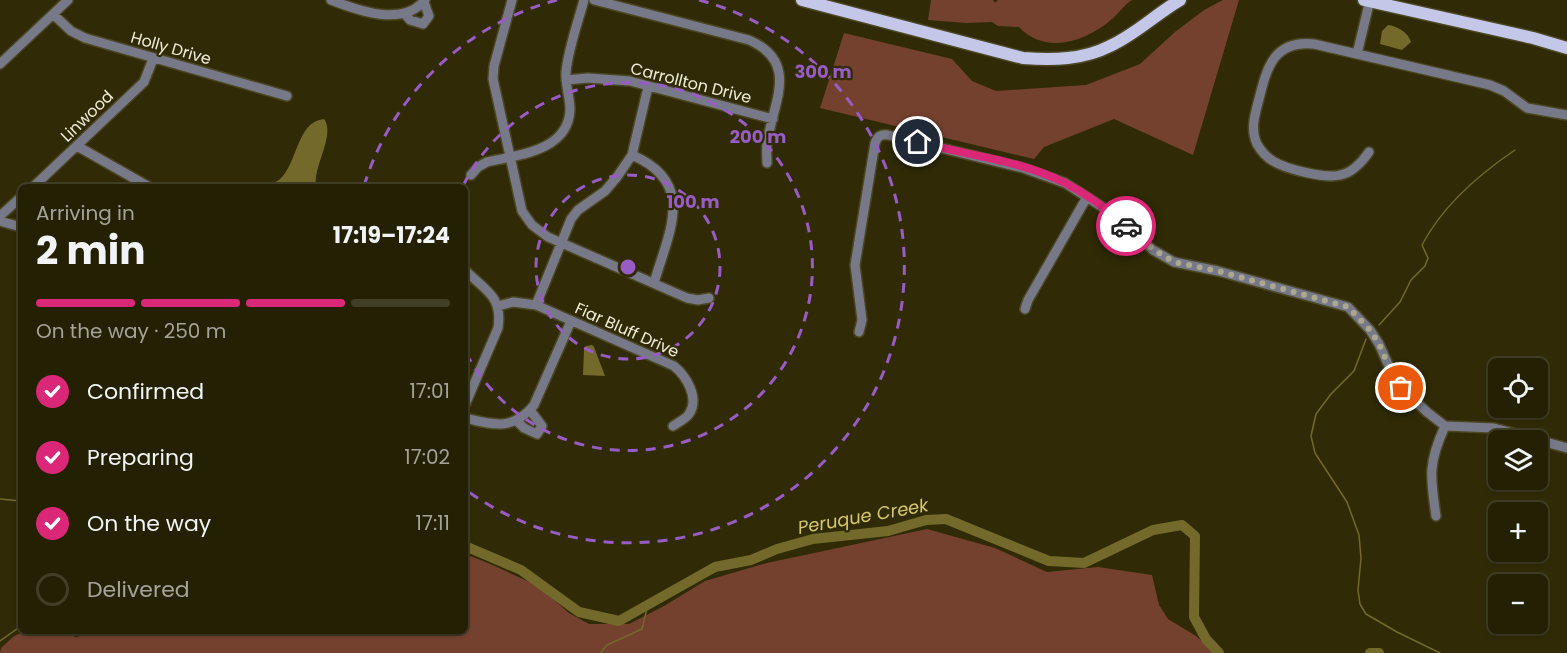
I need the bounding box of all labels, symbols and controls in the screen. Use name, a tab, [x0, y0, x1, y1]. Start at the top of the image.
street label: Holly Drive	[128, 26, 214, 70]
street label: Carrollton Drive	[628, 57, 754, 109]
text: 300 m	[794, 59, 852, 84]
street label: Linwood	[55, 85, 119, 147]
pin	[892, 116, 943, 167]
text: 200 m	[730, 124, 786, 149]
icon: home	[901, 125, 934, 158]
text: 100 m	[666, 189, 720, 214]
courier	[1096, 196, 1156, 256]
text: Arriving in	[36, 199, 135, 227]
icon: car	[1110, 210, 1143, 243]
text: 17:19–17:24	[333, 220, 450, 251]
text: 2 min	[36, 223, 146, 278]
centre of rings	[618, 257, 638, 277]
street label: Fiar Bluff Drive	[571, 297, 683, 363]
text: On the way · 250 m	[36, 317, 226, 345]
map controls	[1488, 358, 1548, 634]
button: locate	[1488, 358, 1548, 418]
pin	[1375, 362, 1426, 413]
icon: bag	[1384, 371, 1417, 404]
icon: check	[36, 375, 69, 408]
text: Confirmed	[87, 376, 204, 407]
text: 17:01	[409, 377, 450, 405]
button: layers	[1488, 430, 1548, 490]
icon: check	[36, 441, 69, 474]
text: Preparing	[87, 442, 194, 473]
text: 17:02	[404, 443, 450, 471]
water label: Peruque Creek	[796, 492, 931, 540]
button: +	[1488, 502, 1548, 562]
icon: check	[36, 507, 69, 540]
text: On the way	[87, 508, 211, 539]
text: 17:11	[416, 509, 450, 537]
text: Delivered	[87, 574, 190, 605]
button: −	[1488, 574, 1548, 634]

